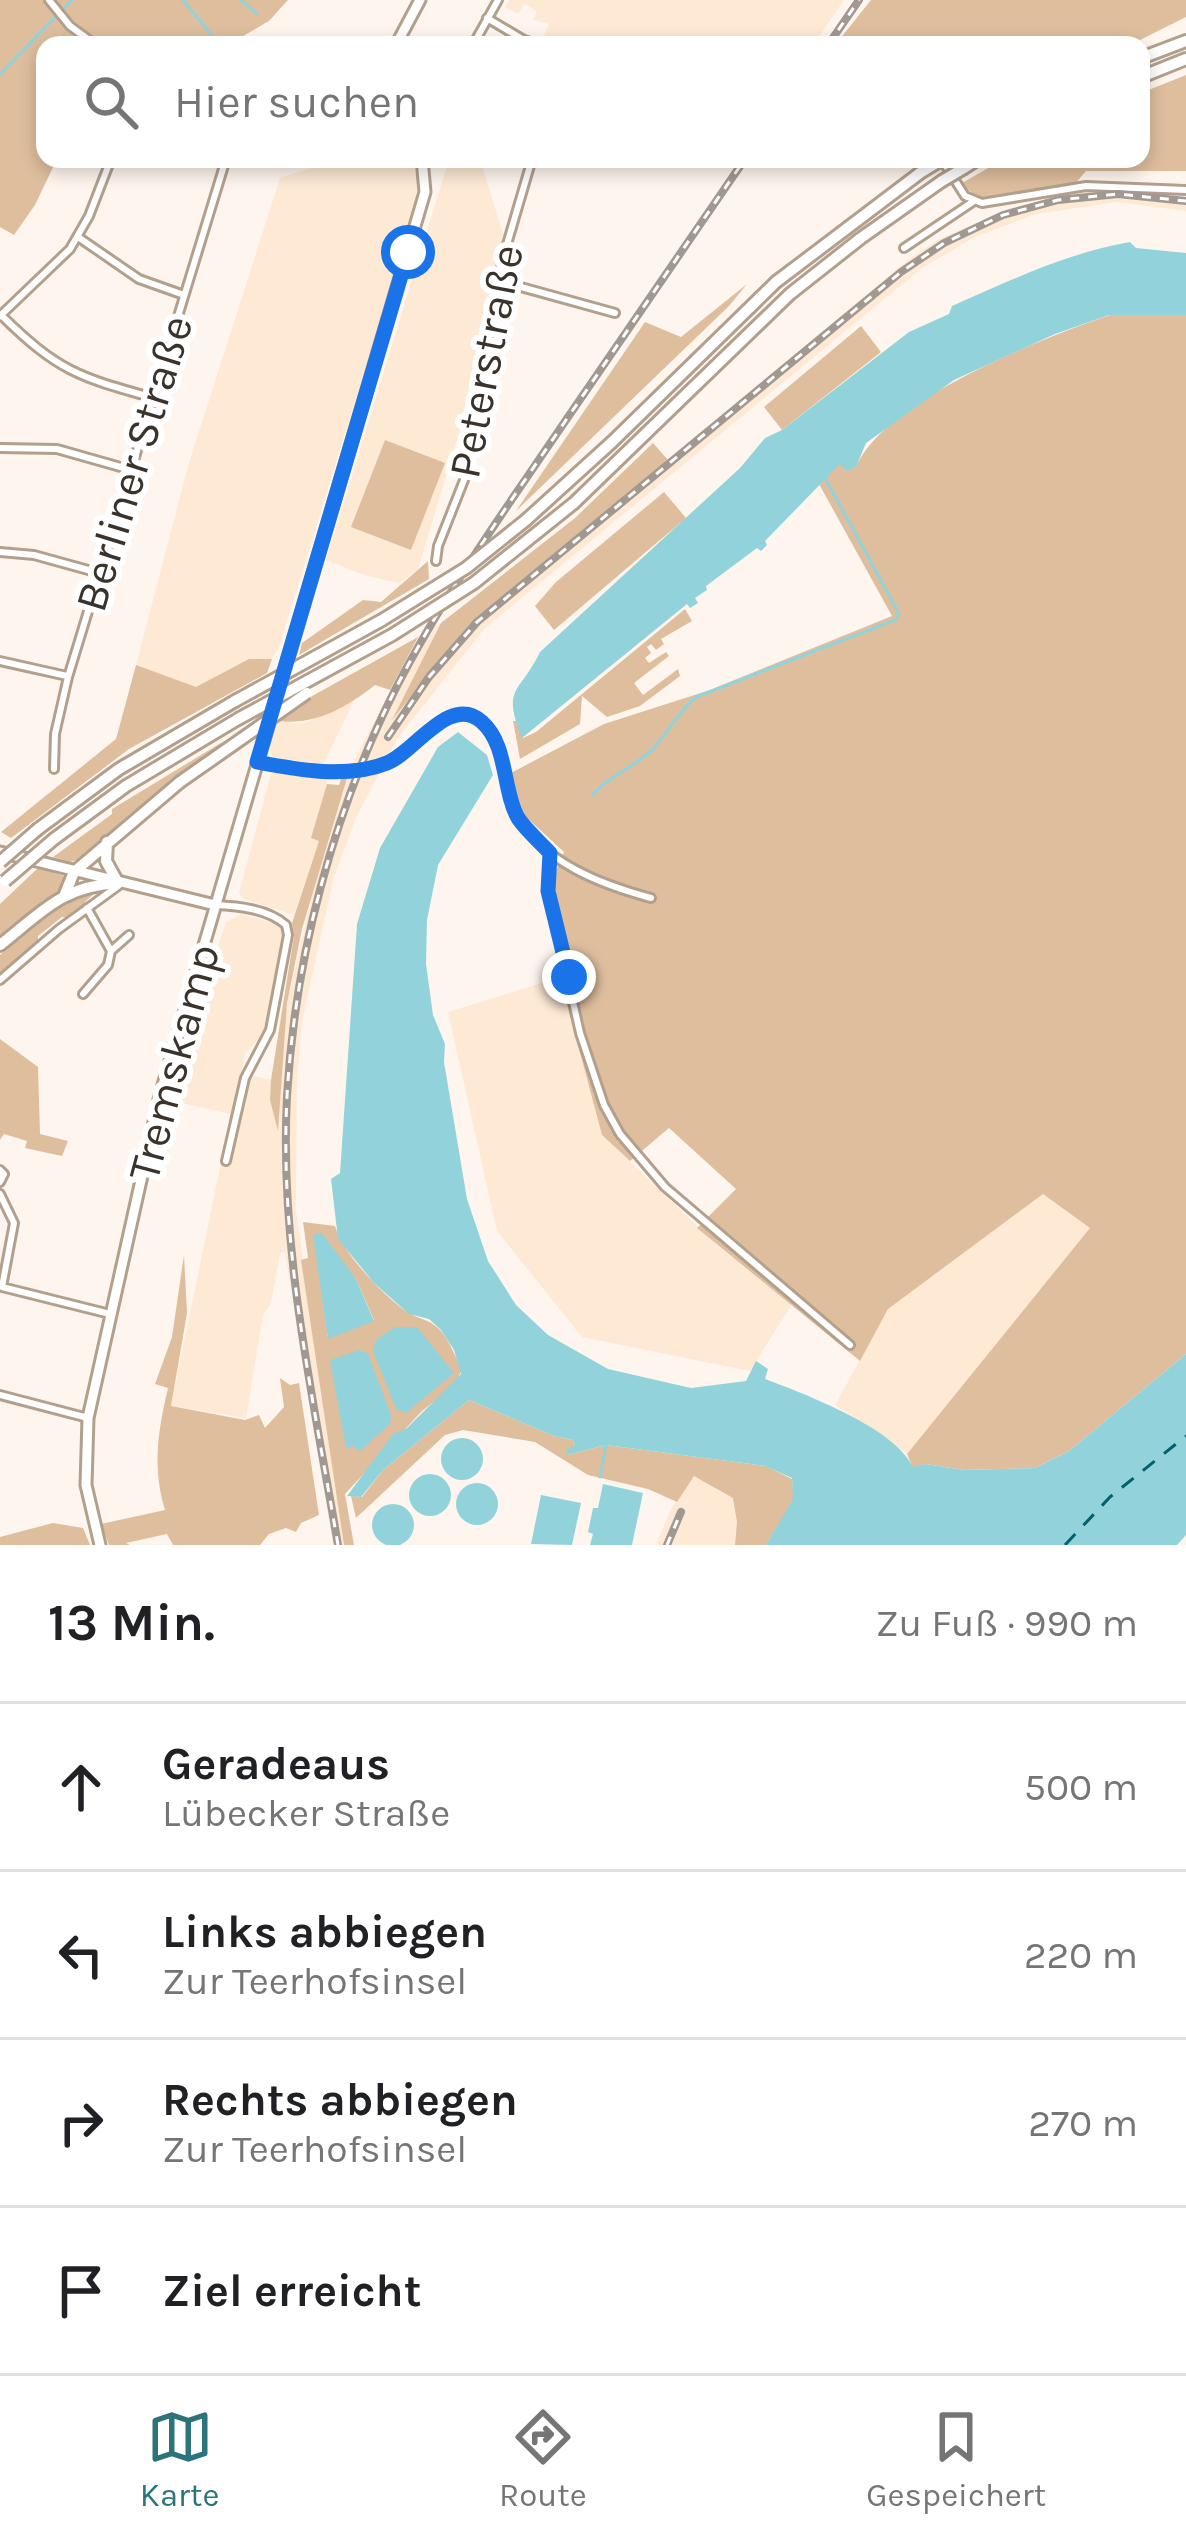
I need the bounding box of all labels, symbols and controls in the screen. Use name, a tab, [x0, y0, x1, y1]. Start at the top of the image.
search box	[36, 36, 1150, 168]
icon: search	[78, 69, 144, 135]
text: Hier suchen	[174, 76, 419, 128]
route start	[381, 225, 435, 279]
street label: Peterstraße	[438, 240, 534, 482]
street label: Berliner Straße	[64, 309, 204, 617]
street label: Tremskamp	[117, 938, 231, 1186]
route end	[542, 950, 596, 1004]
text: 13 Min.	[48, 1593, 215, 1653]
text: Zu Fuß · 990 m	[875, 1600, 1138, 1646]
text: Geradeaus	[162, 1738, 390, 1790]
icon: ahead	[48, 1754, 114, 1820]
text: 500 m	[1024, 1764, 1138, 1810]
text: Lübecker Straße	[162, 1790, 450, 1836]
text: Links abbiegen	[162, 1906, 487, 1958]
icon: left	[48, 1922, 114, 1988]
text: 220 m	[1024, 1932, 1138, 1978]
text: Zur Teerhofsinsel	[162, 1958, 467, 2004]
text: Rechts abbiegen	[162, 2074, 518, 2126]
icon: right	[48, 2090, 114, 2156]
text: 270 m	[1028, 2100, 1138, 2146]
text: Zur Teerhofsinsel	[162, 2126, 467, 2172]
icon: arrive	[48, 2258, 114, 2324]
text: Ziel erreicht	[162, 2265, 421, 2317]
tab: Karte	[140, 2404, 219, 2514]
tab: Route	[499, 2404, 587, 2514]
tab: Gespeichert	[866, 2404, 1046, 2514]

